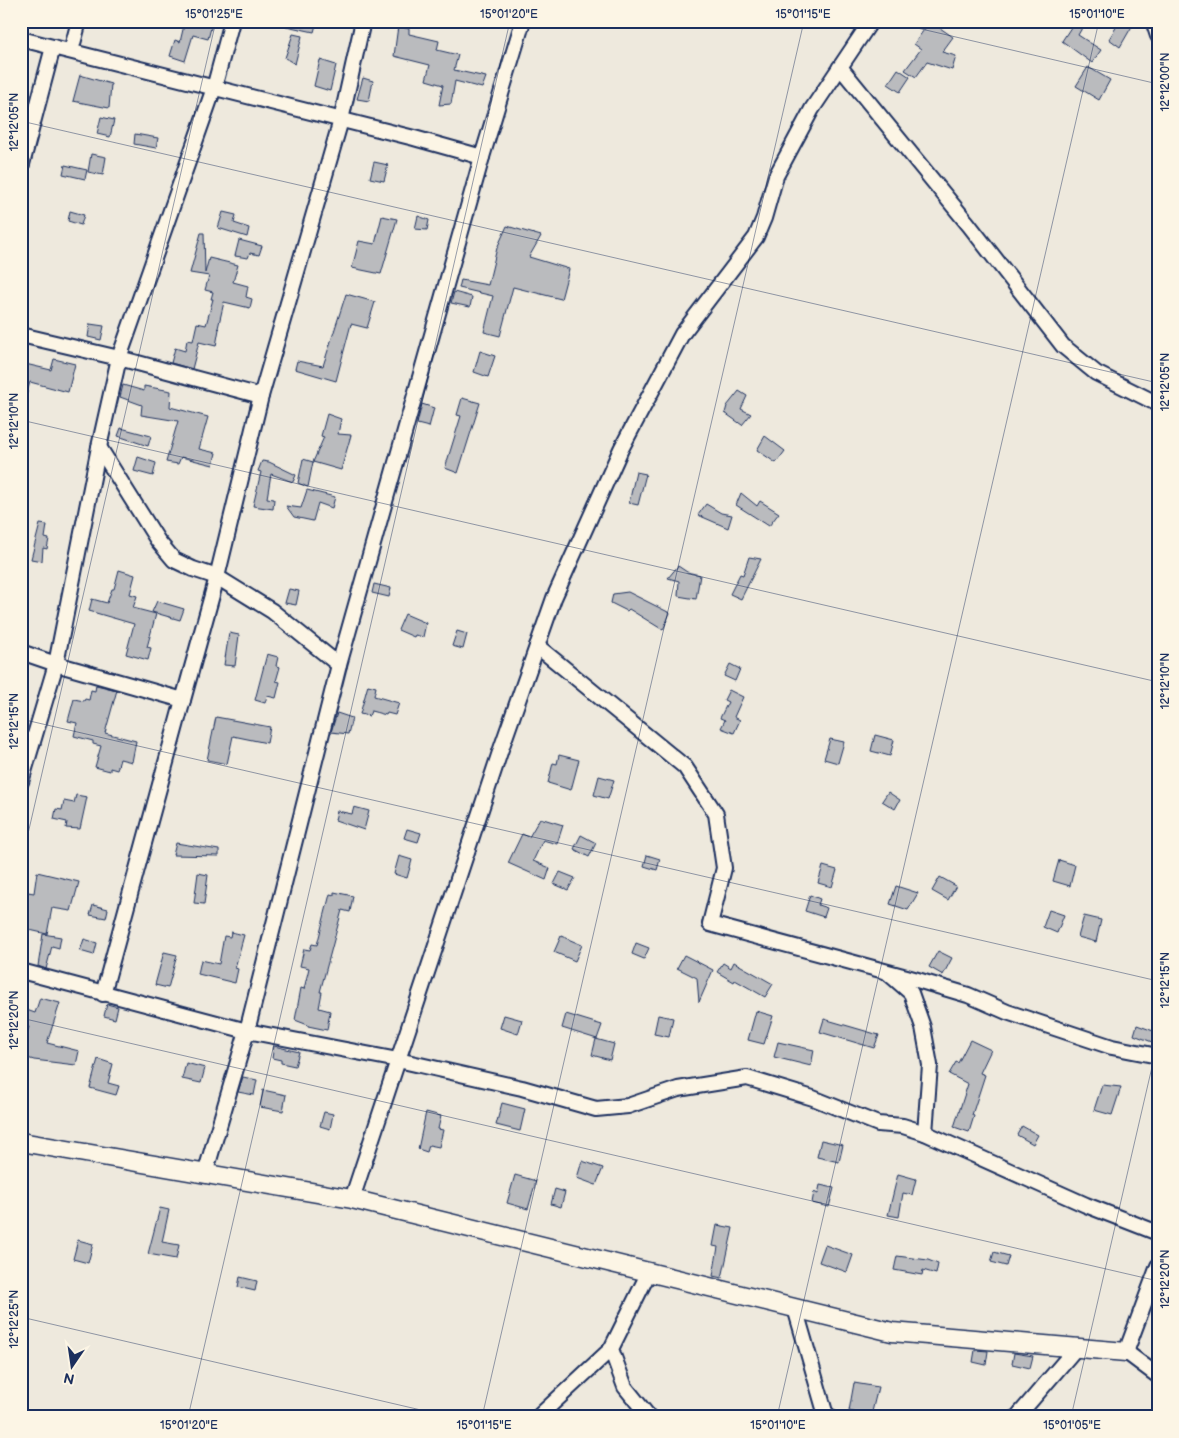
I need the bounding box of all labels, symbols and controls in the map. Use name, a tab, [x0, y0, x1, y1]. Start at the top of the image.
text: 15°01'25"E	[185, 7, 243, 22]
text: 15°01'20"E	[480, 7, 538, 22]
text: 15°01'15"E	[775, 7, 831, 22]
text: 15°01'10"E	[1069, 7, 1125, 22]
text: 12°12'00"N	[1158, 53, 1173, 111]
text: 12°12'05"N	[7, 93, 22, 151]
text: 12°12'05"N	[1158, 353, 1173, 411]
text: 12°12'10"N	[7, 393, 22, 449]
text: 12°12'10"N	[1158, 653, 1173, 709]
text: 12°12'15"N	[7, 693, 22, 749]
text: 12°12'15"N	[1158, 952, 1173, 1008]
text: 12°12'20"N	[7, 991, 22, 1049]
text: 12°12'20"N	[1158, 1250, 1173, 1308]
text: 12°12'25"N	[7, 1290, 22, 1348]
north arrow	[48, 1340, 98, 1390]
text: N	[62, 1369, 76, 1388]
text: 15°01'20"E	[160, 1418, 218, 1433]
text: 15°01'15"E	[456, 1418, 512, 1433]
text: 15°01'10"E	[750, 1418, 806, 1433]
text: 15°01'05"E	[1043, 1418, 1101, 1433]

